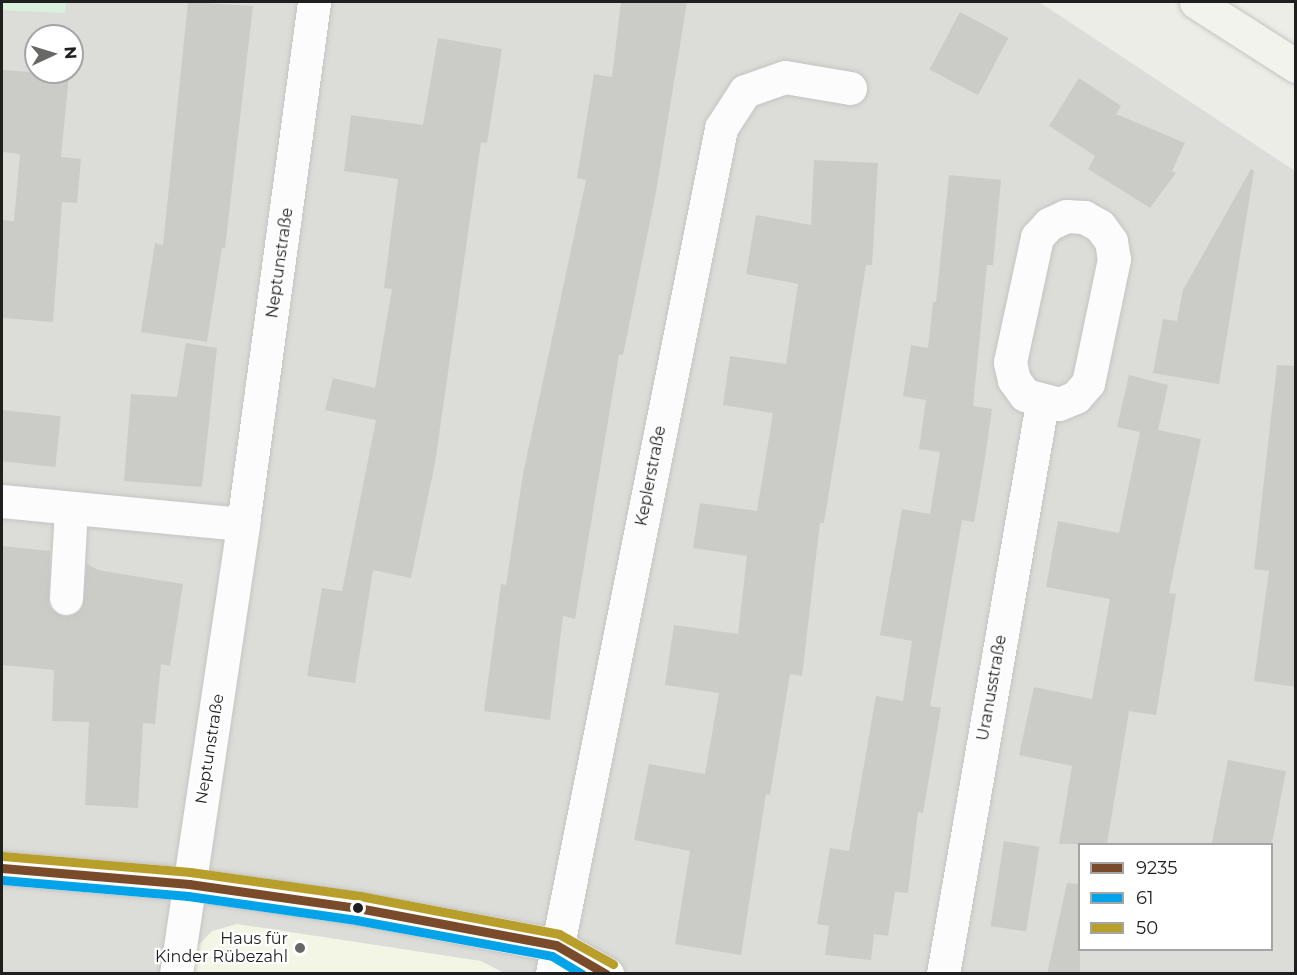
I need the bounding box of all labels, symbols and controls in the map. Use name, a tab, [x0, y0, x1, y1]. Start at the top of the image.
north arrow	[24, 24, 84, 84]
text: N	[61, 46, 80, 60]
street label: Neptunstraße	[263, 206, 297, 320]
street label: Keplerstraße	[632, 424, 670, 528]
street label: Uranusstraße	[973, 634, 1011, 742]
street label: Neptunstraße	[192, 692, 228, 806]
legend	[1078, 843, 1273, 951]
text: 9235	[1136, 857, 1177, 879]
text: 61	[1136, 887, 1153, 909]
unlabelled marker	[352, 902, 364, 914]
text: 50	[1136, 917, 1158, 939]
place label: Haus für Kinder Rübezahl	[155, 929, 288, 967]
marker: Haus für Kinder Rübezahl	[293, 941, 307, 955]

